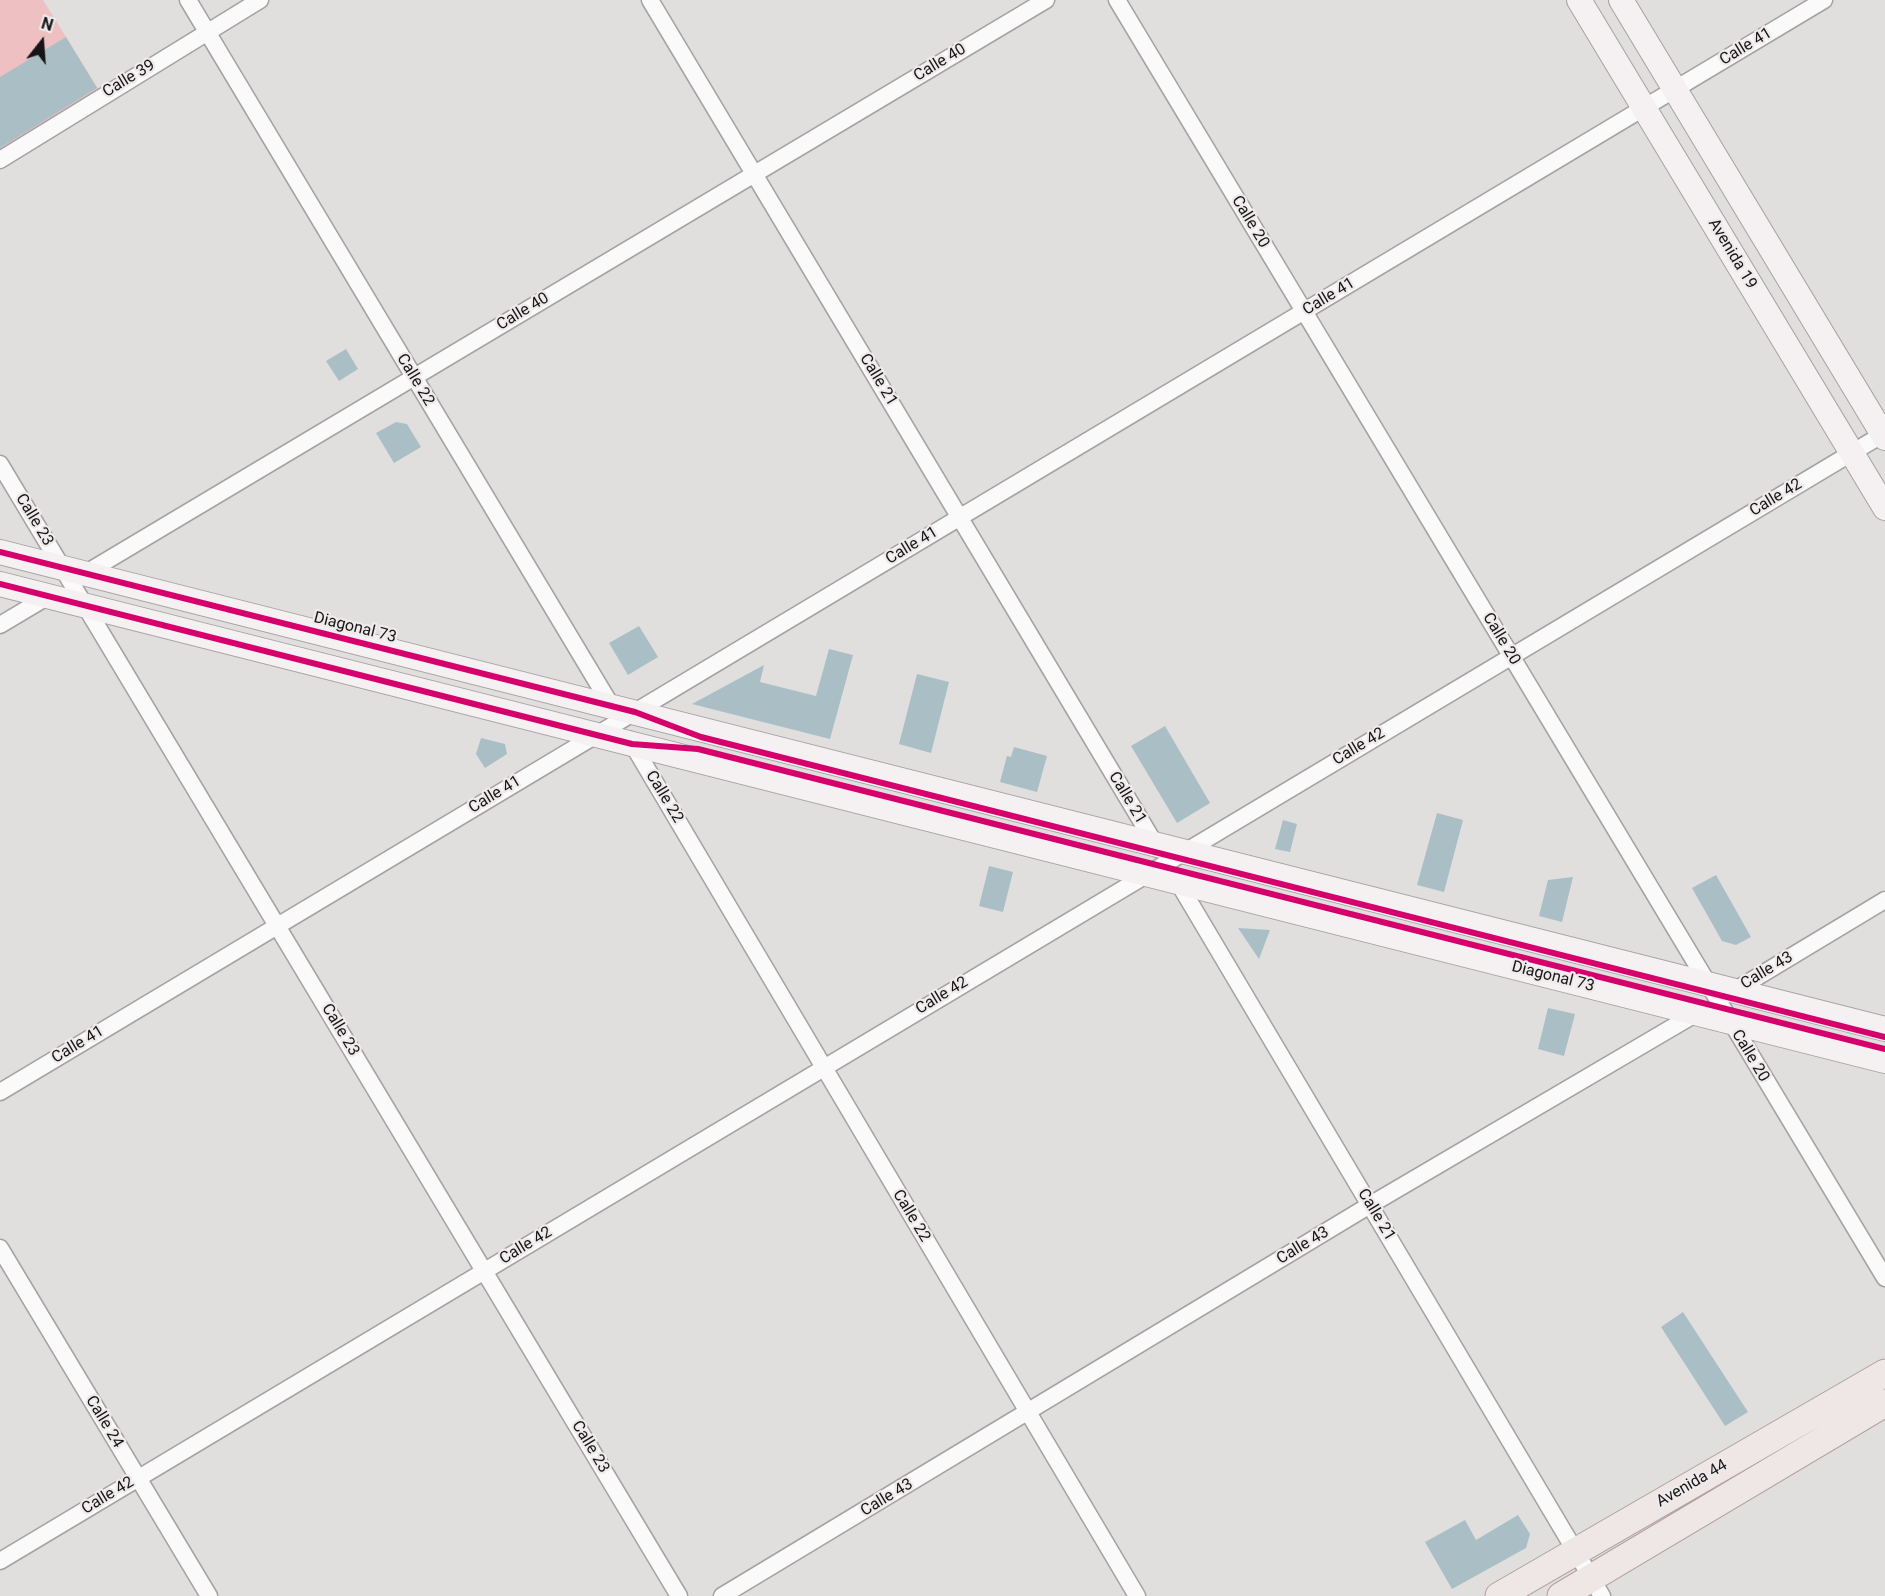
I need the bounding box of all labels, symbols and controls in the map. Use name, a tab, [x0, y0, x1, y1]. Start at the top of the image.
north arrow	[12, 12, 72, 72]
text: N	[39, 14, 56, 35]
street label: Calle 41	[1716, 24, 1776, 70]
street label: Calle 40	[910, 40, 970, 86]
street label: Calle 39	[99, 56, 159, 102]
street label: Calle 20	[1227, 192, 1273, 252]
street label: Avenida 19	[1704, 215, 1760, 293]
street label: Calle 41	[1299, 274, 1359, 320]
street label: Calle 40	[493, 289, 553, 335]
street label: Calle 22	[392, 350, 438, 410]
street label: Calle 21	[855, 350, 901, 410]
street label: Calle 42	[1746, 475, 1806, 521]
street label: Calle 23	[11, 490, 57, 550]
street label: Calle 41	[882, 523, 942, 569]
street label: Diagonal 73	[312, 608, 398, 648]
street label: Calle 20	[1478, 609, 1524, 669]
street label: Calle 42	[1329, 724, 1389, 770]
street label: Calle 22	[641, 767, 687, 827]
street label: Calle 21	[1104, 768, 1150, 828]
street label: Calle 41	[465, 772, 525, 818]
street label: Calle 43	[1737, 948, 1797, 994]
street label: Diagonal 73	[1510, 957, 1596, 997]
street label: Calle 42	[912, 973, 972, 1019]
street label: Calle 23	[317, 1000, 363, 1060]
street label: Calle 41	[48, 1022, 108, 1068]
street label: Calle 20	[1727, 1026, 1773, 1086]
street label: Calle 21	[1353, 1185, 1399, 1245]
street label: Calle 22	[888, 1186, 934, 1246]
street label: Calle 42	[496, 1223, 556, 1269]
street label: Calle 43	[1273, 1223, 1333, 1269]
street label: Calle 24	[81, 1392, 127, 1452]
street label: Calle 23	[567, 1417, 613, 1477]
street label: Avenida 44	[1653, 1456, 1731, 1512]
street label: Calle 42	[78, 1473, 138, 1519]
street label: Calle 43	[857, 1475, 917, 1521]

